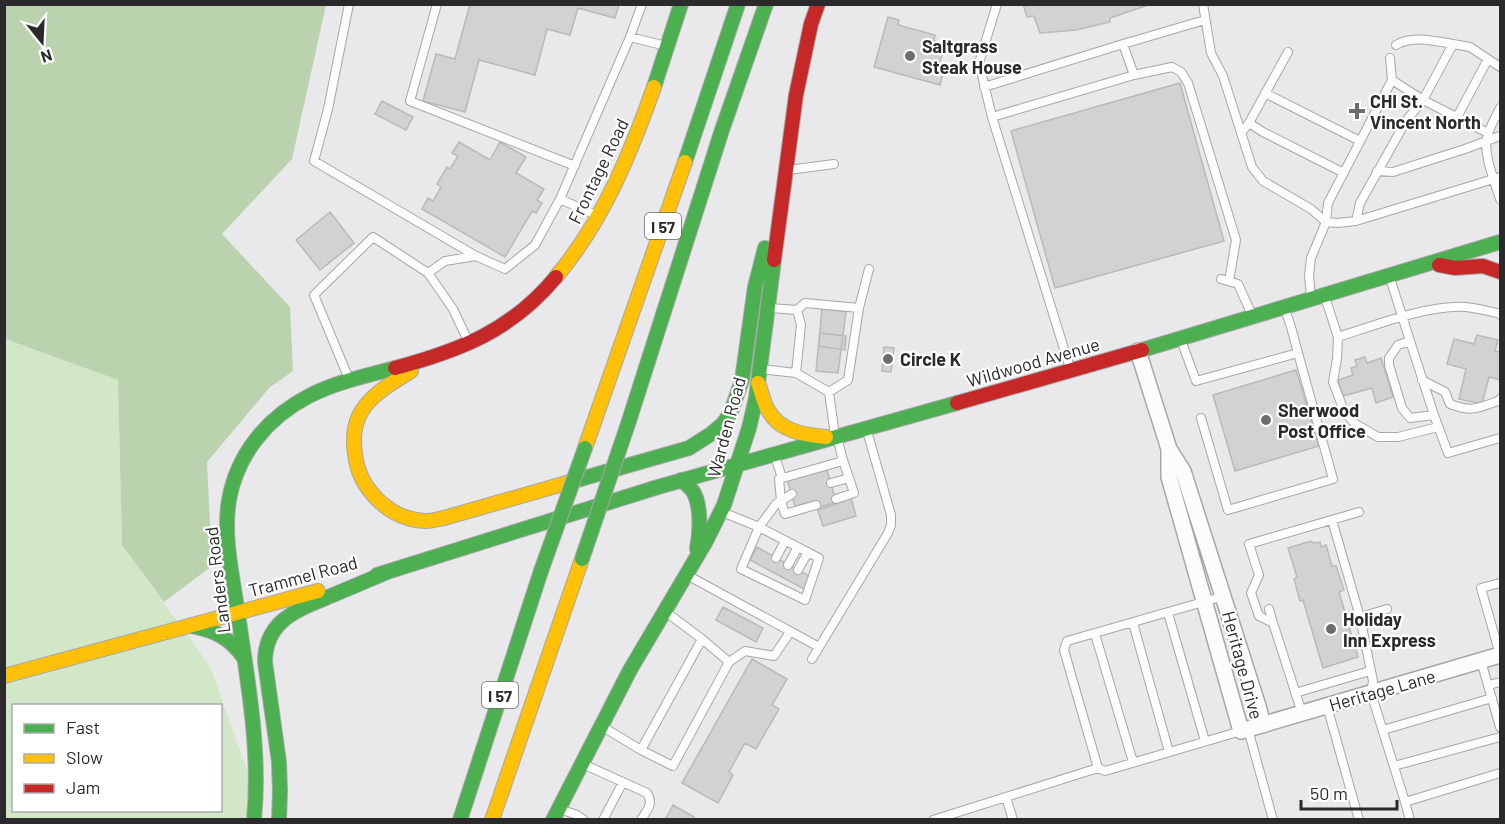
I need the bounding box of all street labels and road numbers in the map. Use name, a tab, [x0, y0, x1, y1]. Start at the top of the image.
street label: Frontage Road	[563, 115, 633, 227]
road number: I 57	[645, 213, 681, 239]
street label: Wildwood Avenue	[964, 333, 1102, 391]
street label: Warden Road	[702, 374, 750, 480]
street label: Landers Road	[200, 526, 234, 634]
street label: Trammel Road	[246, 551, 360, 601]
street label: Heritage Drive	[1218, 608, 1268, 722]
street label: Heritage Lane	[1326, 664, 1438, 716]
road number: I 57	[482, 682, 518, 708]

